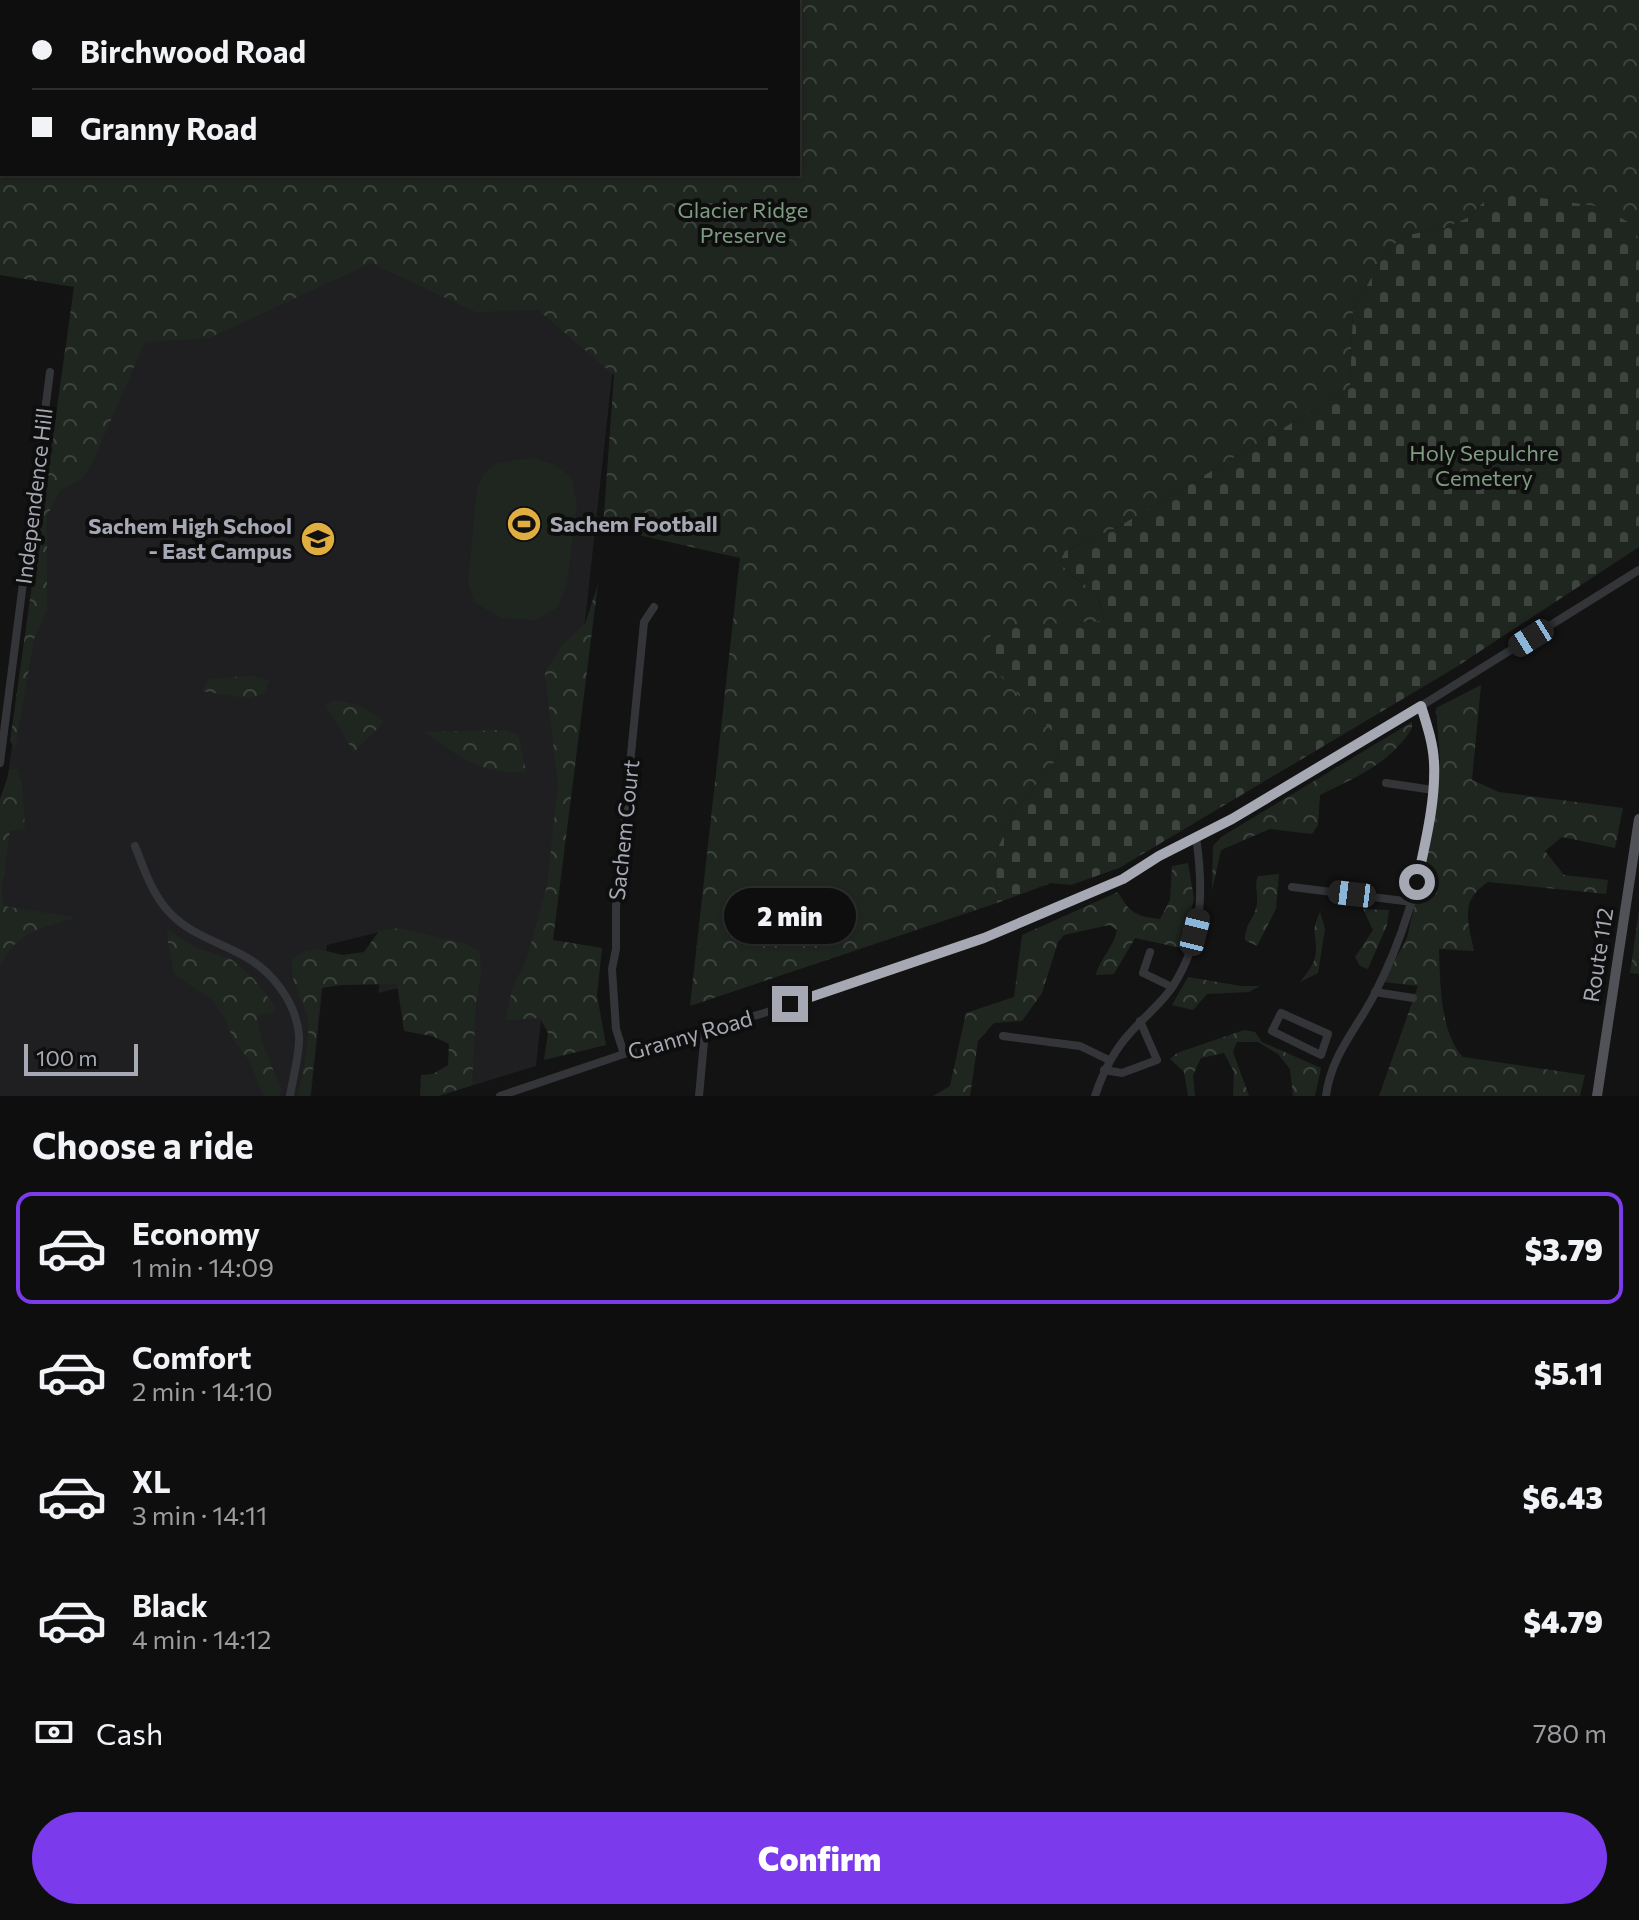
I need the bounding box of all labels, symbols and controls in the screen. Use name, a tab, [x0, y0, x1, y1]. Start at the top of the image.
text: Birchwood Road	[80, 32, 306, 69]
text: Granny Road	[80, 109, 257, 146]
park label: Glacier Ridge Preserve	[678, 196, 808, 248]
street label: Independence Hill	[9, 406, 58, 586]
park label: Holy Sepulchre Cemetery	[1409, 439, 1559, 491]
sports icon: Sachem Football	[505, 505, 543, 543]
place label: Sachem Football	[550, 510, 718, 537]
place label: Sachem High School - East Campus	[88, 512, 292, 564]
school or university icon: Sachem High School - East Campus	[299, 520, 337, 558]
car	[1504, 615, 1558, 661]
street label: Sachem Court	[603, 758, 644, 902]
route start	[1399, 864, 1435, 900]
car	[1327, 879, 1377, 909]
callout: 2 min	[724, 888, 856, 944]
text: 2 min	[757, 900, 823, 931]
car	[1178, 906, 1212, 958]
street label: Route 112	[1577, 906, 1618, 1004]
route end	[772, 986, 808, 1022]
street label: Granny Road	[625, 1004, 755, 1065]
scale bar	[24, 1040, 138, 1076]
text: 100 m	[36, 1044, 98, 1071]
text: Choose a ride	[32, 1122, 253, 1166]
icon: car	[36, 1212, 108, 1284]
text: Economy	[132, 1214, 260, 1251]
text: $3.79	[1525, 1230, 1603, 1267]
text: 1 min · 14:09	[132, 1251, 274, 1282]
icon: car	[36, 1336, 108, 1408]
text: Comfort	[132, 1338, 251, 1375]
text: $5.11	[1534, 1354, 1603, 1391]
text: 2 min · 14:10	[132, 1375, 273, 1406]
icon: car	[36, 1460, 108, 1532]
text: XL	[132, 1462, 171, 1499]
text: $6.43	[1523, 1478, 1603, 1515]
text: 3 min · 14:11	[132, 1499, 267, 1530]
icon: car	[36, 1584, 108, 1656]
text: Black	[132, 1586, 208, 1623]
text: $4.79	[1524, 1602, 1603, 1639]
text: 4 min · 14:12	[132, 1623, 271, 1654]
icon: cash	[32, 1710, 76, 1754]
text: Cash	[96, 1714, 163, 1751]
text: 780 m	[1533, 1717, 1607, 1748]
button: Confirm	[32, 1812, 1607, 1904]

